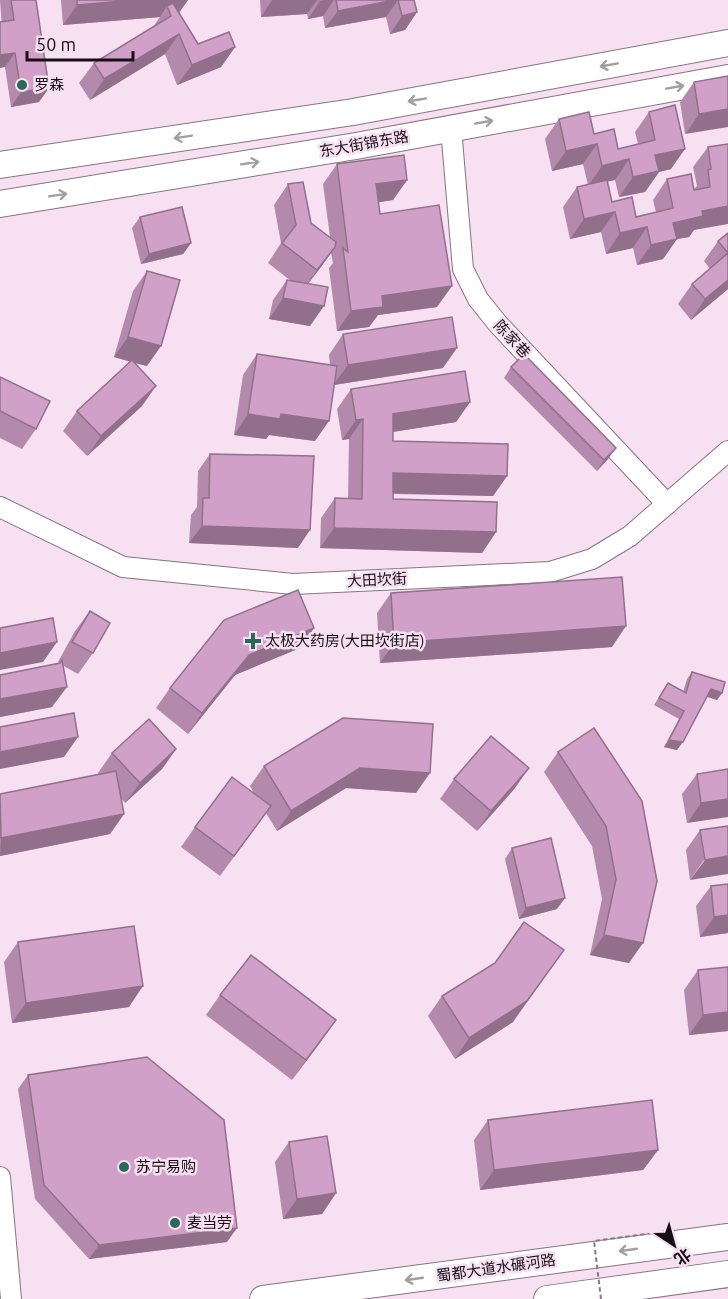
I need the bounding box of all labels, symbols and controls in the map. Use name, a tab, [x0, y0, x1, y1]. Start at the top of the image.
scale bar	[27, 24, 134, 62]
text: 50 m	[36, 34, 76, 54]
one-way arrow	[599, 60, 619, 71]
place label: 罗森	[34, 76, 64, 93]
marker: 罗森	[15, 78, 29, 92]
one-way arrow	[665, 81, 685, 92]
one-way arrow	[407, 95, 427, 106]
one-way arrow	[473, 116, 493, 127]
street label: 东大街锦东路	[318, 127, 410, 160]
one-way arrow	[173, 132, 193, 143]
one-way arrow	[240, 157, 259, 168]
one-way arrow	[47, 189, 67, 200]
street label: 陈家巷	[491, 316, 534, 361]
street label: 大田坎街	[347, 569, 407, 590]
place label: 太极大药房(大田坎街店)	[265, 632, 424, 649]
marker: 太极大药房(大田坎街店)	[246, 634, 260, 648]
place label: 苏宁易购	[136, 1158, 196, 1175]
marker: 苏宁易购	[117, 1160, 131, 1174]
place label: 麦当劳	[187, 1214, 232, 1231]
north arrow	[644, 1215, 704, 1275]
marker: 麦当劳	[168, 1216, 182, 1230]
one-way arrow	[619, 1245, 639, 1256]
text: 北	[671, 1245, 695, 1269]
street label: 蜀都大道水碾河路	[435, 1251, 557, 1284]
one-way arrow	[405, 1274, 425, 1285]

